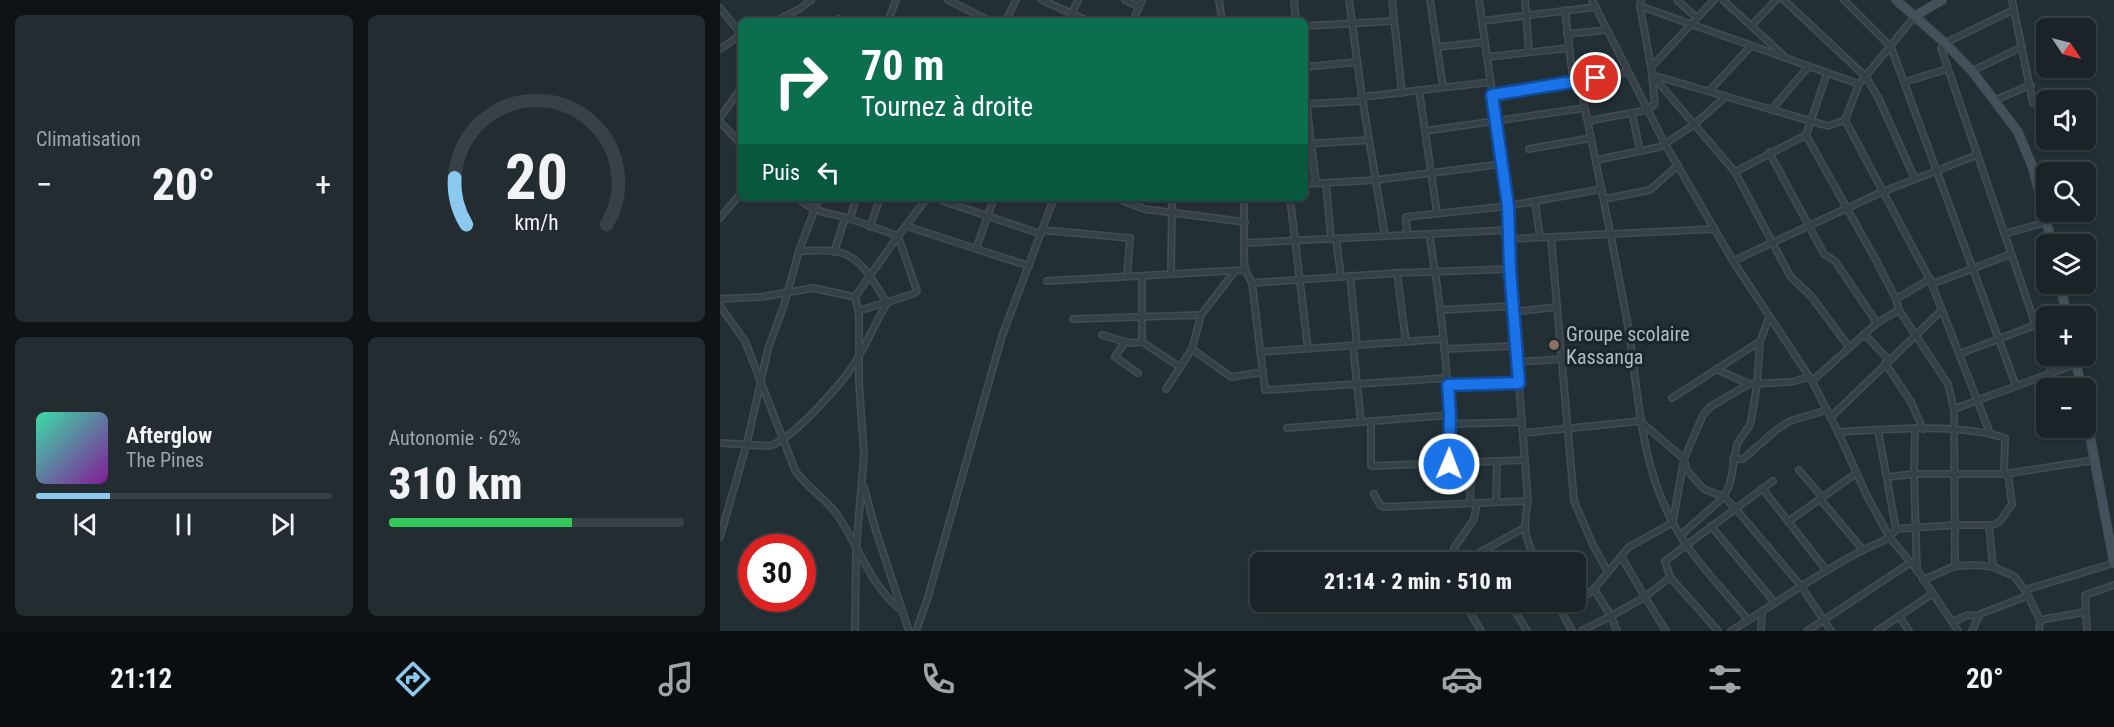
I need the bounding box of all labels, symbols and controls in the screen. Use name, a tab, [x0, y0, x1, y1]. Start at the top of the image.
north arrow	[2036, 18, 2096, 78]
map controls	[2036, 18, 2096, 438]
text: 70 m	[861, 41, 944, 90]
icon: right	[762, 42, 840, 120]
pin	[1570, 52, 1621, 103]
icon: arrive	[1579, 61, 1612, 94]
button: sound	[2036, 90, 2096, 150]
text: Tournez à droite	[861, 91, 1033, 123]
text: Climatisation	[36, 127, 141, 151]
text: 20	[505, 141, 568, 214]
icon: left	[812, 156, 845, 189]
text: 20°	[152, 158, 216, 211]
text: Puis	[762, 160, 800, 185]
button: search	[2036, 162, 2096, 222]
text: −	[36, 165, 53, 204]
text: +	[315, 165, 332, 204]
text: km/h	[514, 211, 558, 236]
button: layers	[2036, 234, 2096, 294]
button: +	[2036, 306, 2096, 366]
place label: Groupe scolaire Kassanga	[1566, 322, 1690, 369]
marker: Groupe scolaire Kassanga	[1547, 338, 1561, 352]
button: −	[2036, 378, 2096, 438]
text: Afterglow	[126, 423, 212, 448]
text: Autonomie · 62%	[389, 426, 521, 450]
position arrow	[1417, 432, 1481, 496]
text: The Pines	[126, 448, 204, 472]
text: 310 km	[389, 457, 523, 510]
icon: previous	[69, 508, 102, 541]
icon: pause	[167, 508, 200, 541]
icon: next	[266, 508, 299, 541]
speed limit sign: 30	[738, 534, 816, 612]
text: 21:14 · 2 min · 510 m	[1324, 569, 1512, 594]
icon: directions	[392, 658, 434, 700]
icon: music	[655, 658, 697, 700]
icon: phone	[917, 658, 959, 700]
icon: climate	[1179, 658, 1221, 700]
icon: car	[1441, 658, 1483, 700]
icon: filters	[1704, 658, 1746, 700]
text: 21:12	[110, 663, 172, 695]
text: 20°	[1966, 663, 2004, 695]

